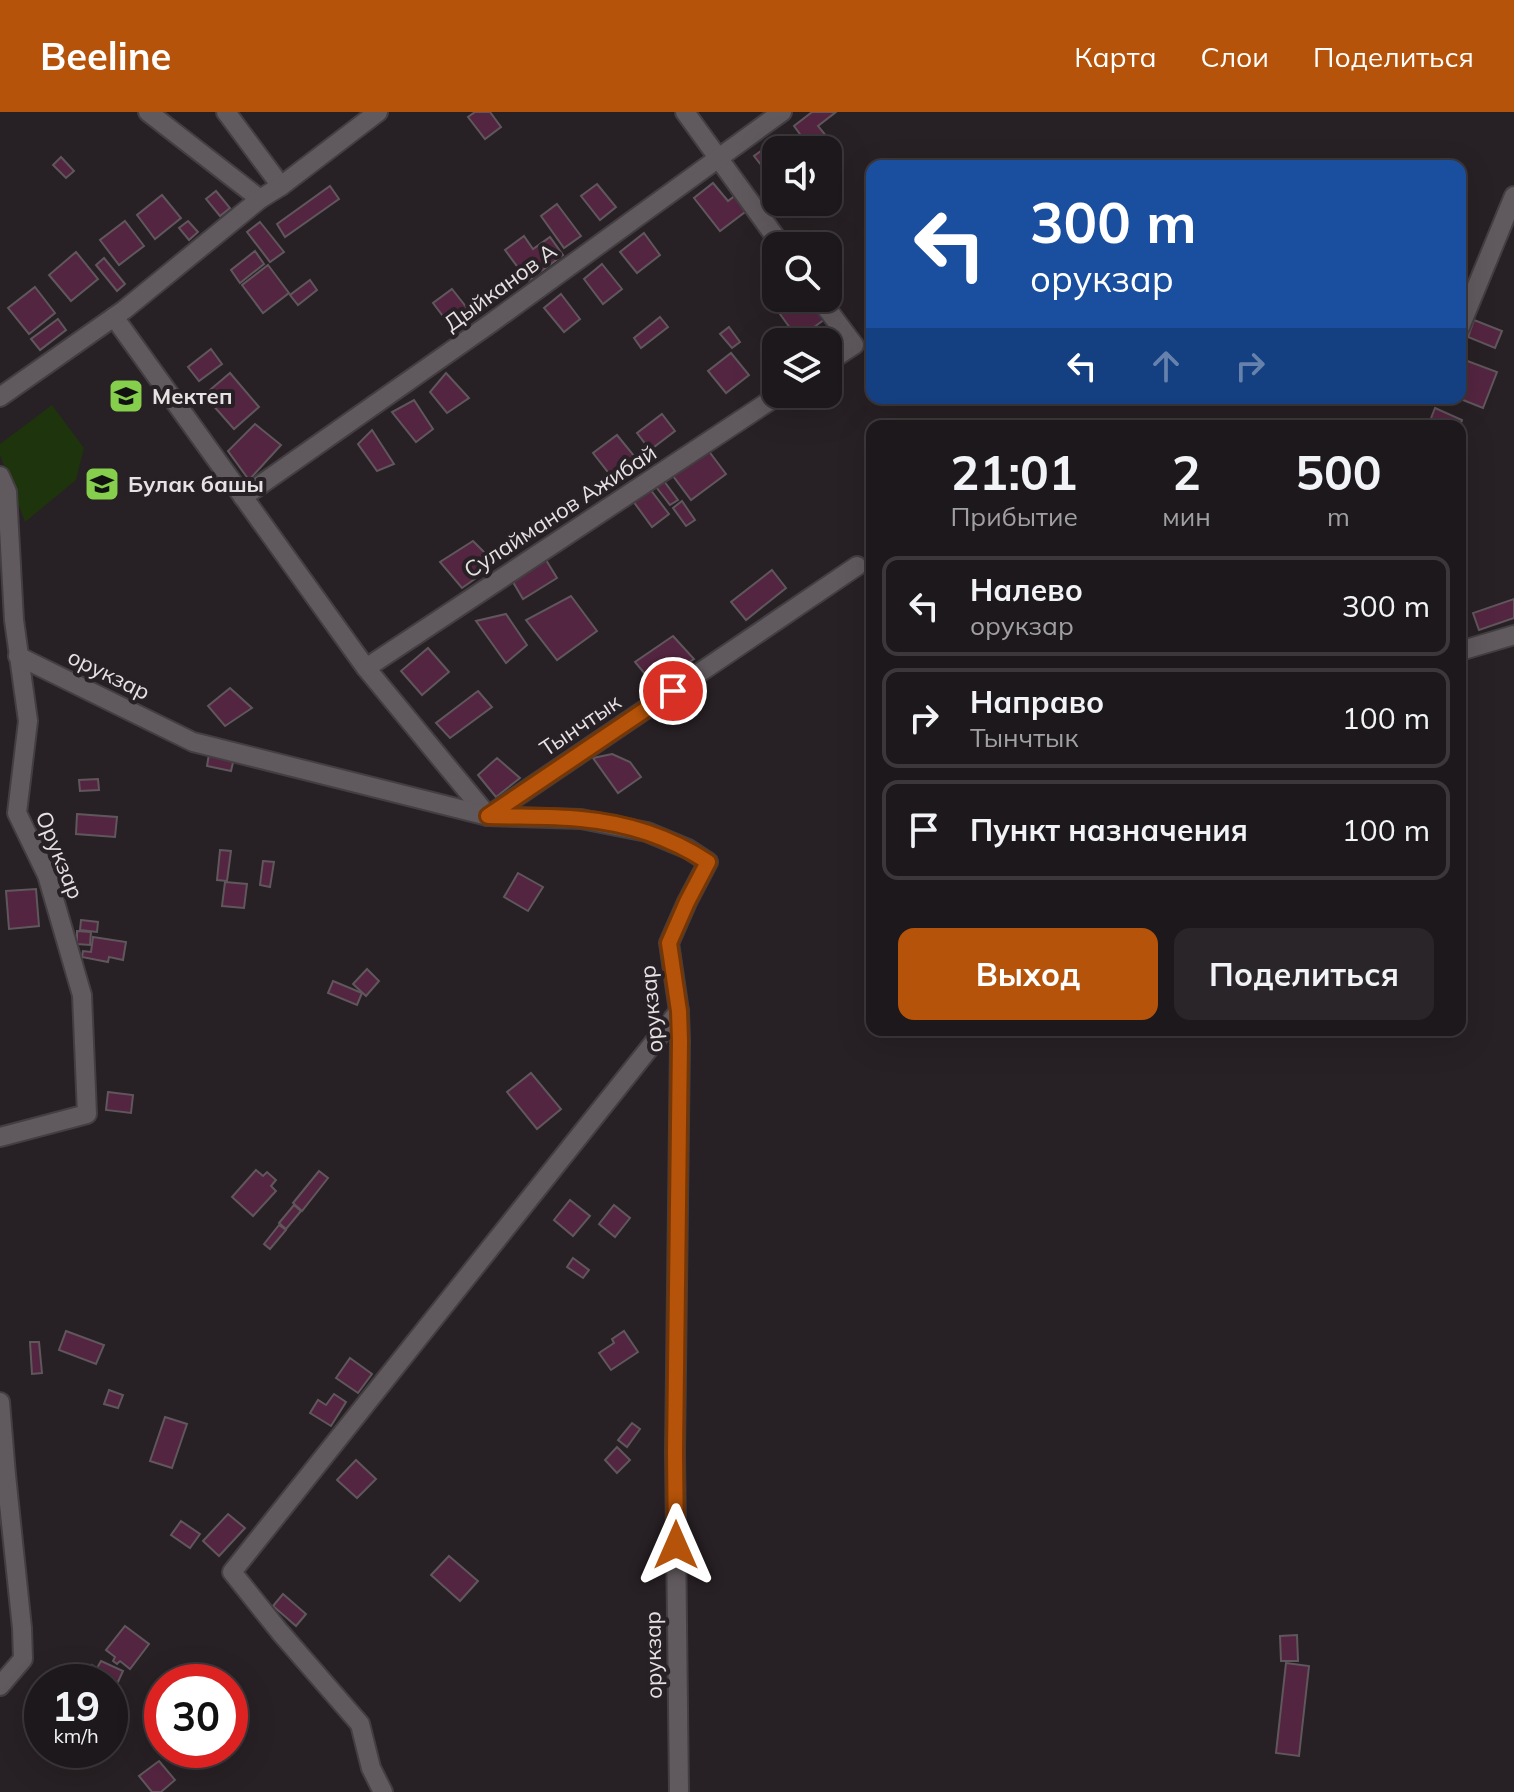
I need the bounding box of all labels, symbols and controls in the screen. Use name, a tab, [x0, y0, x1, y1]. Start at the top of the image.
text: Beeline	[40, 32, 171, 80]
text: Карта	[1074, 39, 1157, 74]
text: Слои	[1201, 39, 1269, 74]
text: Поделиться	[1313, 39, 1474, 74]
map controls	[762, 136, 842, 408]
button: sound	[762, 136, 842, 216]
text: 300 m	[1030, 187, 1197, 257]
icon: left	[898, 192, 1002, 296]
button: search	[762, 232, 842, 312]
street label: Дыйканов А	[438, 237, 562, 337]
text: орукзар	[1030, 256, 1174, 301]
button: layers	[762, 328, 842, 408]
icon: left	[1060, 344, 1104, 388]
icon: ahead	[1144, 344, 1188, 388]
icon: right	[1228, 344, 1272, 388]
school or university icon: Мектеп	[107, 377, 145, 415]
place label: Мектеп	[152, 382, 232, 410]
street label: Сулайманов Ажибай	[458, 438, 662, 584]
text: 21:01	[951, 442, 1078, 502]
text: 2	[1172, 442, 1201, 502]
text: 500	[1295, 442, 1382, 502]
school or university icon: Булак башы	[83, 465, 121, 503]
place label: Булак башы	[128, 470, 264, 498]
text: Прибытие	[950, 500, 1078, 533]
text: мин	[1162, 500, 1211, 533]
text: m	[1327, 500, 1350, 533]
text: Налево	[970, 571, 1083, 609]
icon: left	[902, 584, 946, 628]
text: 300 m	[1342, 587, 1430, 625]
text: орукзар	[970, 609, 1074, 642]
street label: орукзар	[63, 642, 155, 706]
pin	[639, 657, 707, 725]
icon: arrive	[651, 669, 695, 713]
text: Направо	[970, 683, 1104, 721]
street label: Тынчтык	[534, 688, 626, 762]
icon: right	[902, 696, 946, 740]
text: 100 m	[1342, 699, 1430, 737]
text: Тынчтык	[970, 721, 1078, 754]
street label: Орукзар	[30, 807, 90, 903]
icon: arrive	[902, 808, 946, 852]
text: Пункт назначения	[970, 811, 1248, 849]
text: 100 m	[1342, 811, 1430, 849]
button: Выход	[898, 928, 1158, 1020]
button: Поделиться	[1174, 928, 1434, 1020]
street label: орукзар	[633, 964, 669, 1054]
position arrow	[634, 1503, 718, 1587]
street label: орукзар	[638, 1611, 668, 1699]
speed limit sign: 30	[144, 1664, 248, 1768]
text: 19	[52, 1681, 100, 1731]
text: km/h	[53, 1723, 99, 1748]

